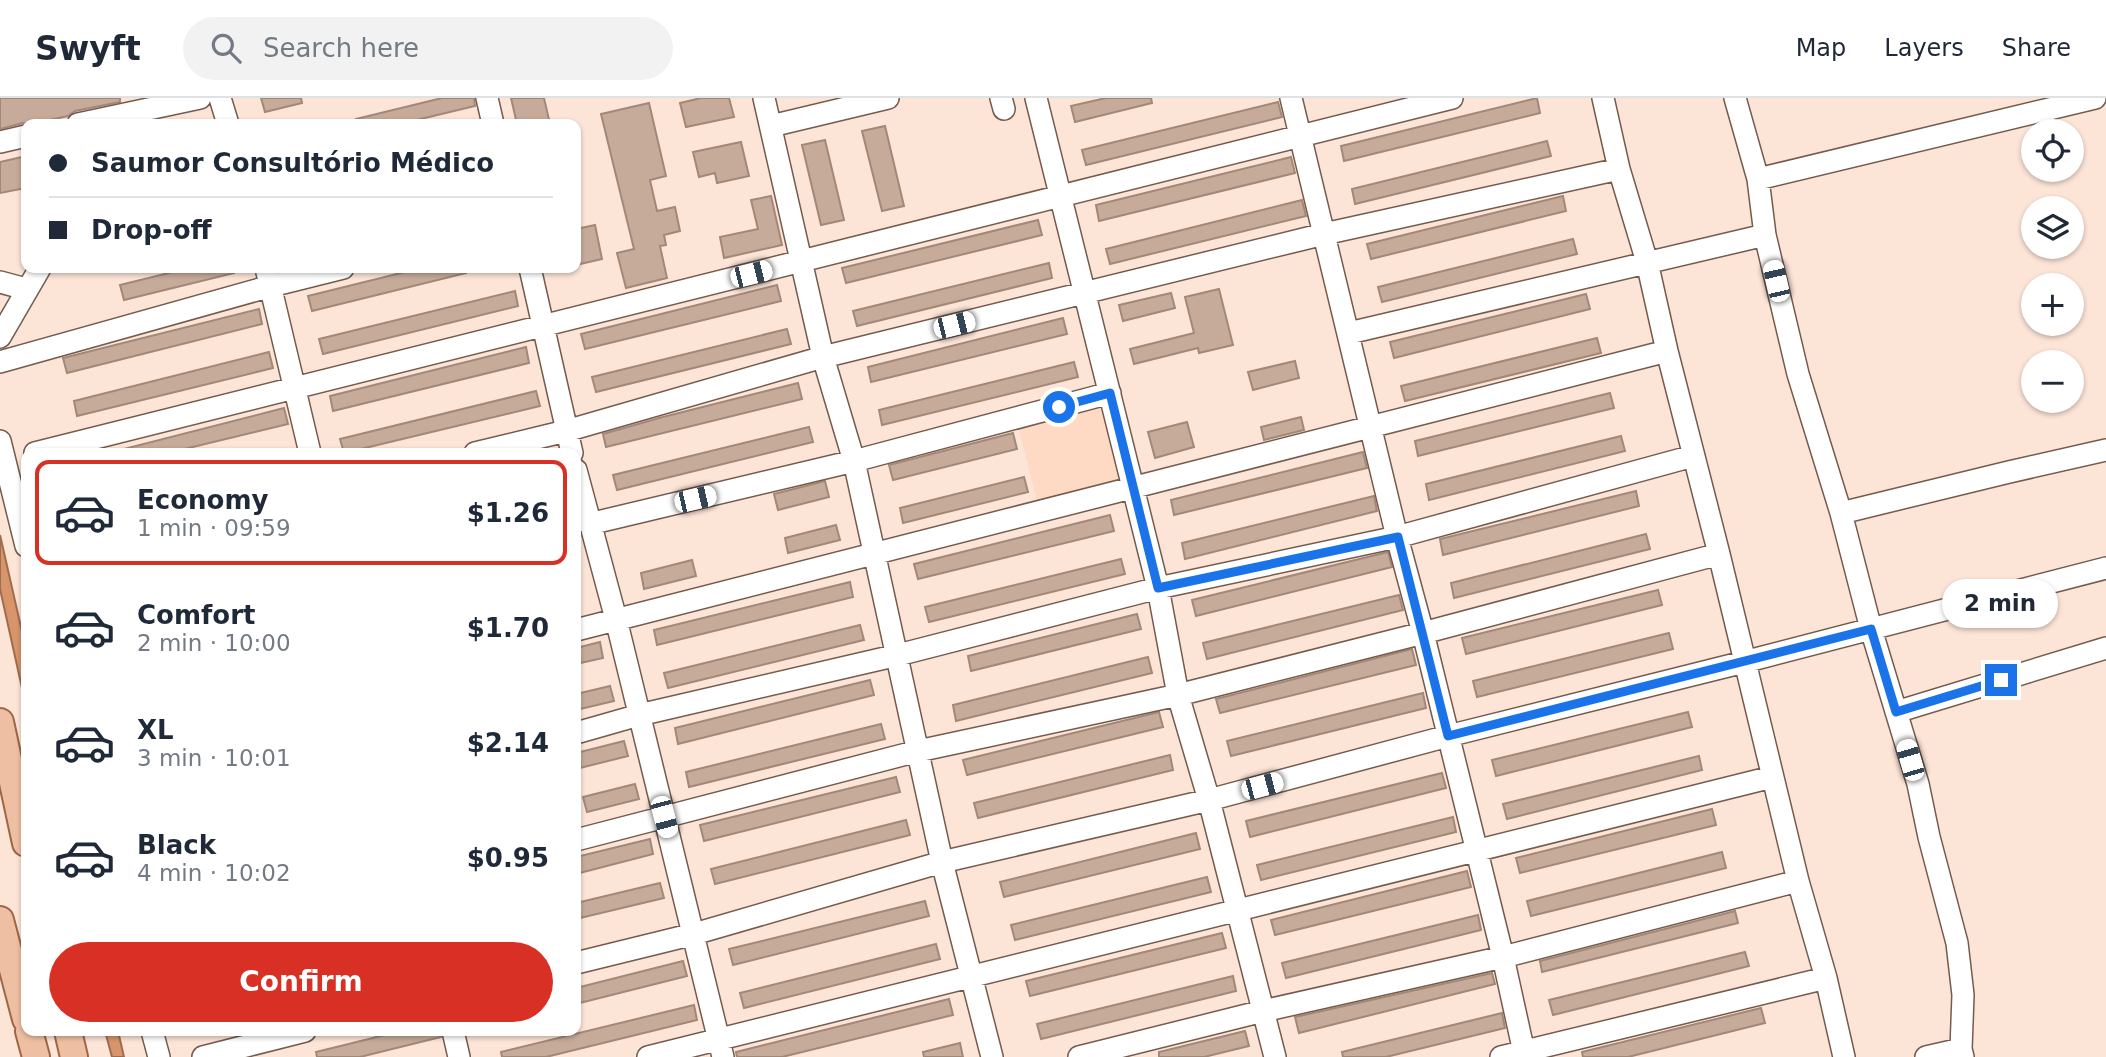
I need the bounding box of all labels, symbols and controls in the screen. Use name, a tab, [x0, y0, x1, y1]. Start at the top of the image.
search box	[183, 17, 673, 80]
text: Swyft	[35, 29, 141, 68]
icon: search	[207, 29, 245, 67]
text: Search here	[263, 33, 419, 63]
text: Map	[1796, 34, 1846, 62]
text: Layers	[1884, 34, 1964, 62]
text: Share	[2002, 34, 2071, 62]
map controls	[2021, 119, 2084, 413]
button: locate	[2021, 119, 2084, 182]
text: Saumor Consultório Médico	[91, 148, 494, 178]
button: layers	[2021, 196, 2084, 259]
text: Drop-off	[91, 215, 212, 245]
car	[1762, 258, 1791, 304]
car	[729, 259, 774, 289]
button: +	[2021, 273, 2084, 336]
car	[932, 310, 977, 340]
button: −	[2021, 350, 2084, 413]
route start	[1043, 391, 1075, 423]
icon: car	[53, 481, 116, 544]
car	[673, 484, 718, 514]
text: Economy	[137, 485, 268, 515]
text: $1.26	[467, 498, 549, 528]
text: 1 min · 09:59	[137, 515, 291, 541]
callout: 2 min	[1943, 578, 2059, 628]
text: 2 min	[1964, 590, 2036, 616]
icon: car	[53, 596, 116, 659]
text: Comfort	[137, 600, 255, 630]
text: $1.70	[467, 613, 549, 643]
text: 2 min · 10:00	[137, 630, 291, 656]
route end	[1985, 664, 2017, 696]
icon: car	[53, 711, 116, 774]
text: XL	[137, 715, 174, 745]
text: $2.14	[467, 728, 549, 758]
car	[1895, 737, 1926, 783]
text: 3 min · 10:01	[137, 745, 291, 771]
car	[1239, 770, 1286, 802]
car	[649, 794, 680, 840]
icon: car	[53, 826, 116, 889]
text: Black	[137, 830, 216, 860]
text: $0.95	[467, 843, 549, 873]
text: 4 min · 10:02	[137, 860, 291, 886]
button: Confirm	[49, 942, 553, 1022]

